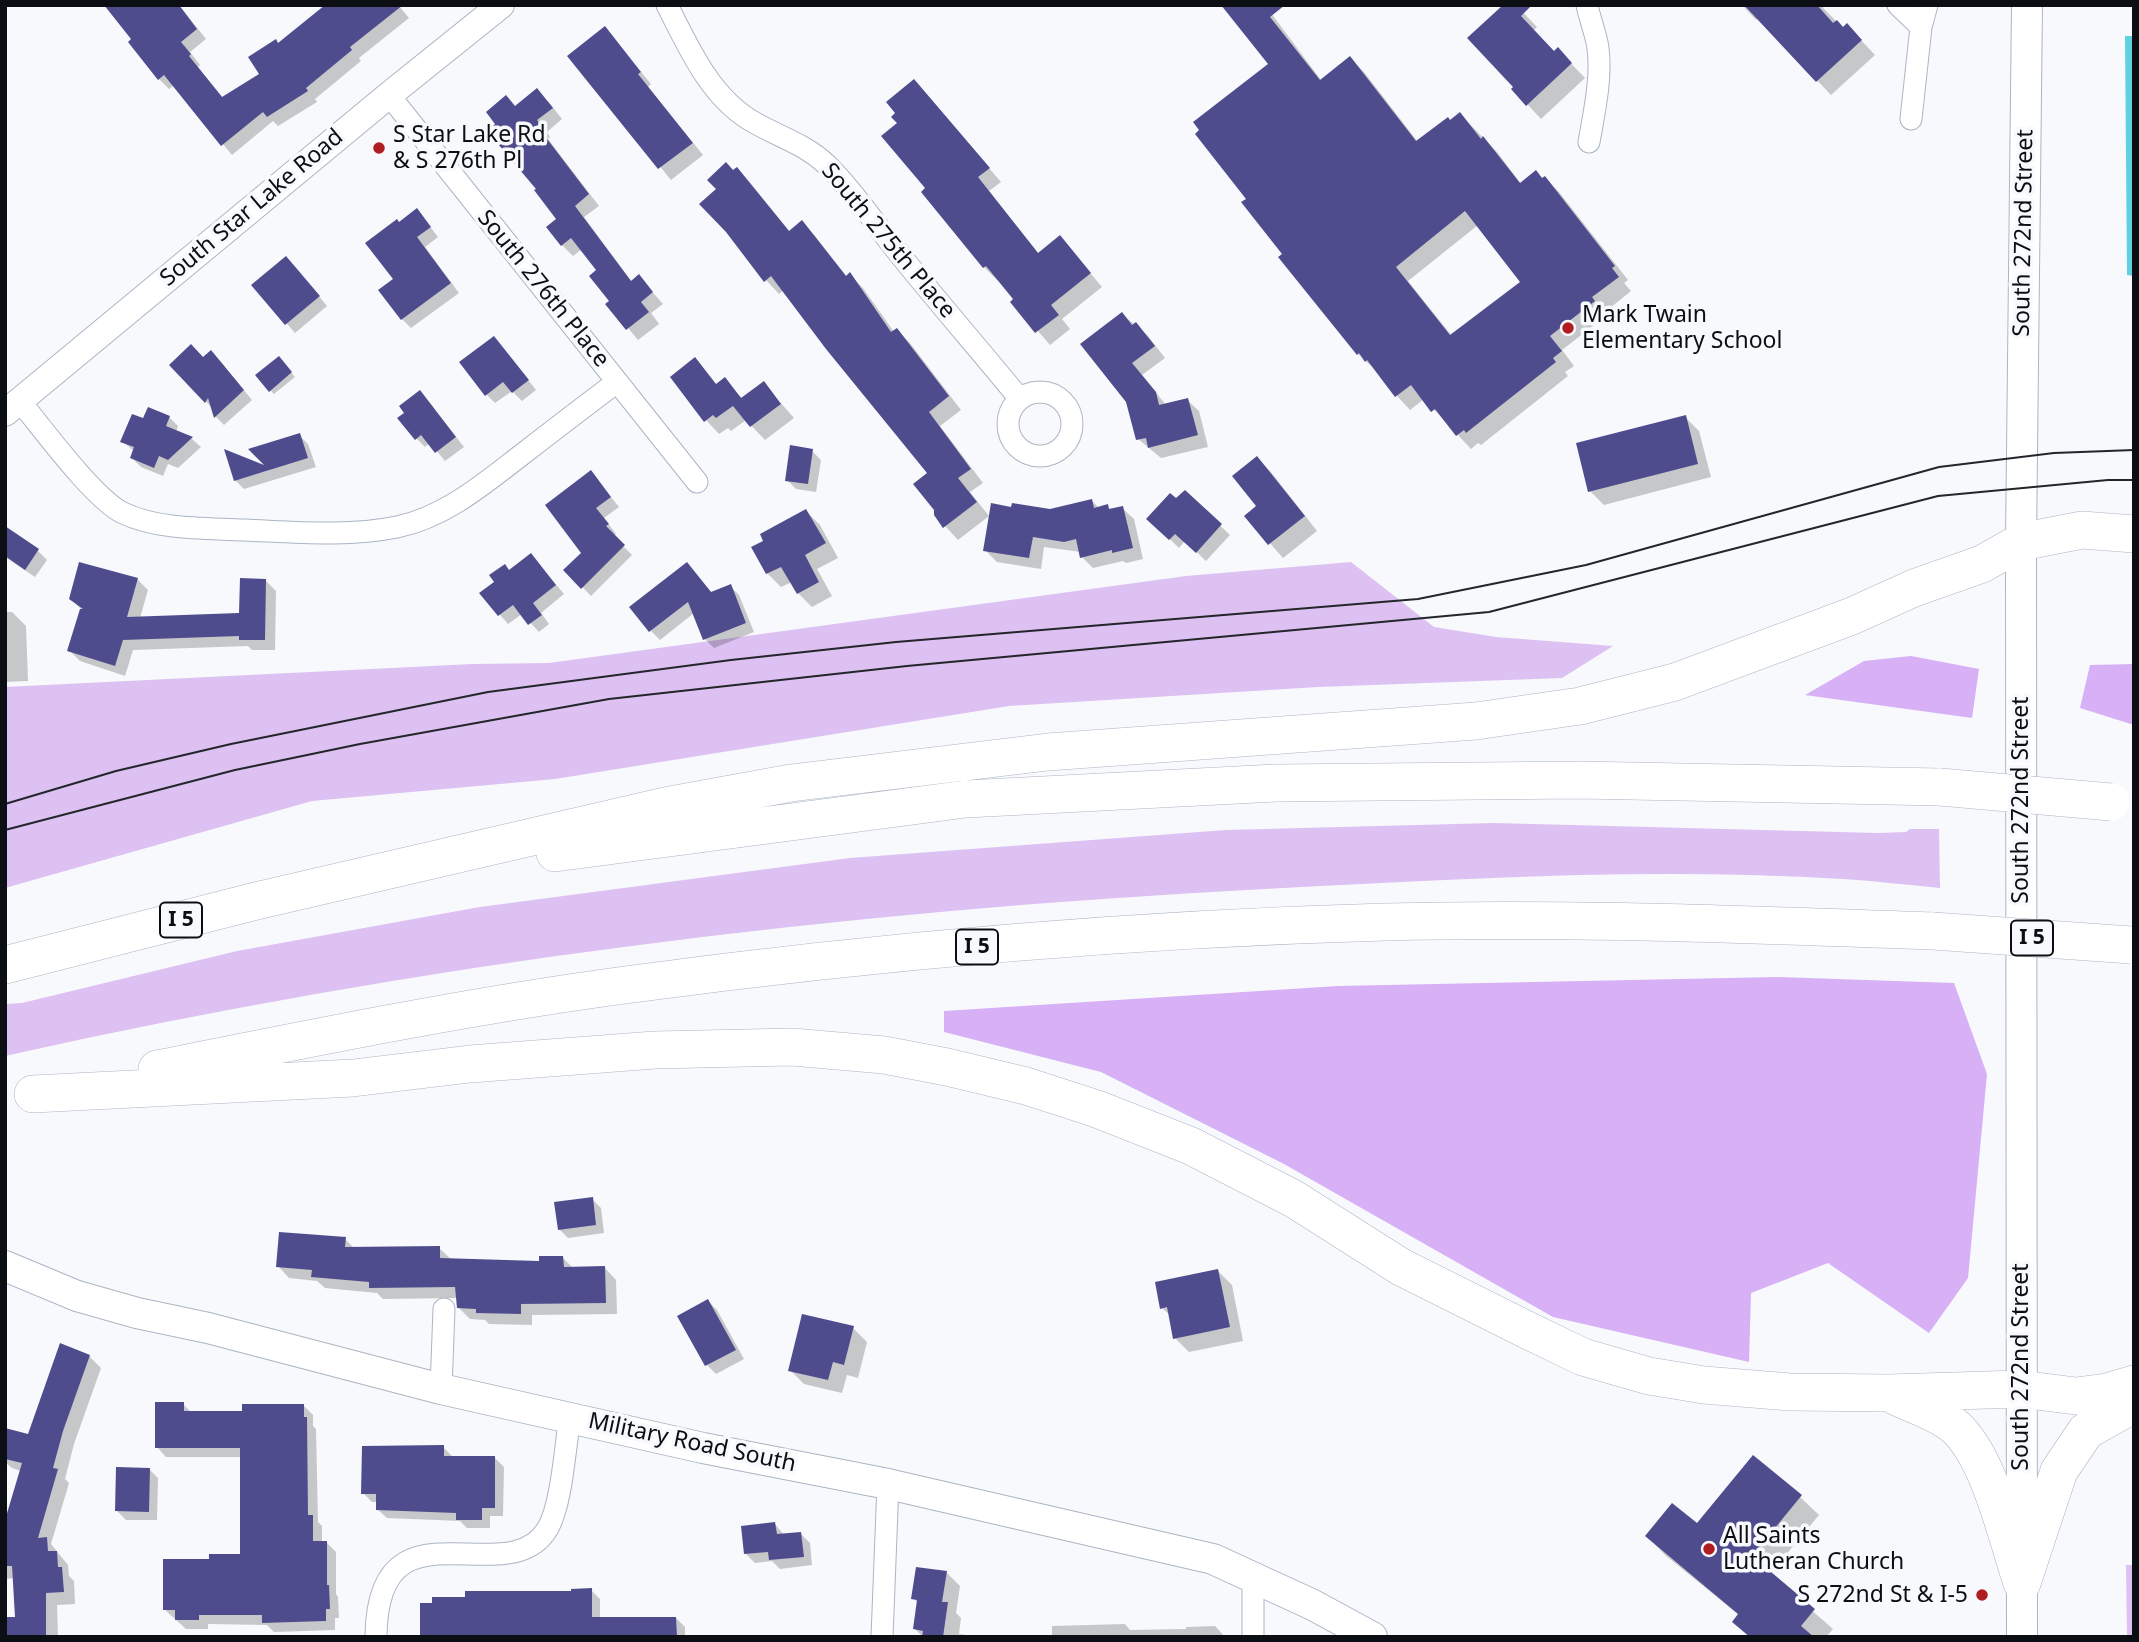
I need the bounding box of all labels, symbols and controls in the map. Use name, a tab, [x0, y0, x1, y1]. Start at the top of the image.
place label: S Star Lake Rd & S 276th Pl	[393, 121, 546, 175]
street label: South Star Lake Road	[155, 124, 349, 292]
street label: South 272nd Street	[2008, 129, 2040, 337]
marker: S Star Lake Rd & S 276th Pl	[371, 140, 387, 156]
street label: South 275th Place	[815, 158, 961, 324]
street label: South 276th Place	[471, 205, 615, 373]
place label: Mark Twain Elementary School	[1582, 301, 1782, 355]
marker: Mark Twain Elementary School	[1560, 320, 1576, 336]
street label: South 272nd Street	[2007, 696, 2035, 904]
road number: I 5	[160, 902, 202, 937]
road number: I 5	[2011, 920, 2053, 956]
road number: I 5	[956, 930, 998, 964]
street label: South 272nd Street	[2007, 1263, 2035, 1471]
street label: Military Road South	[586, 1408, 798, 1478]
place label: All Saints Lutheran Church	[1723, 1522, 1904, 1576]
marker: All Saints Lutheran Church	[1701, 1541, 1717, 1557]
place label: S 272nd St & I-5	[1798, 1581, 1968, 1609]
marker: S 272nd St & I-5	[1974, 1587, 1990, 1603]

